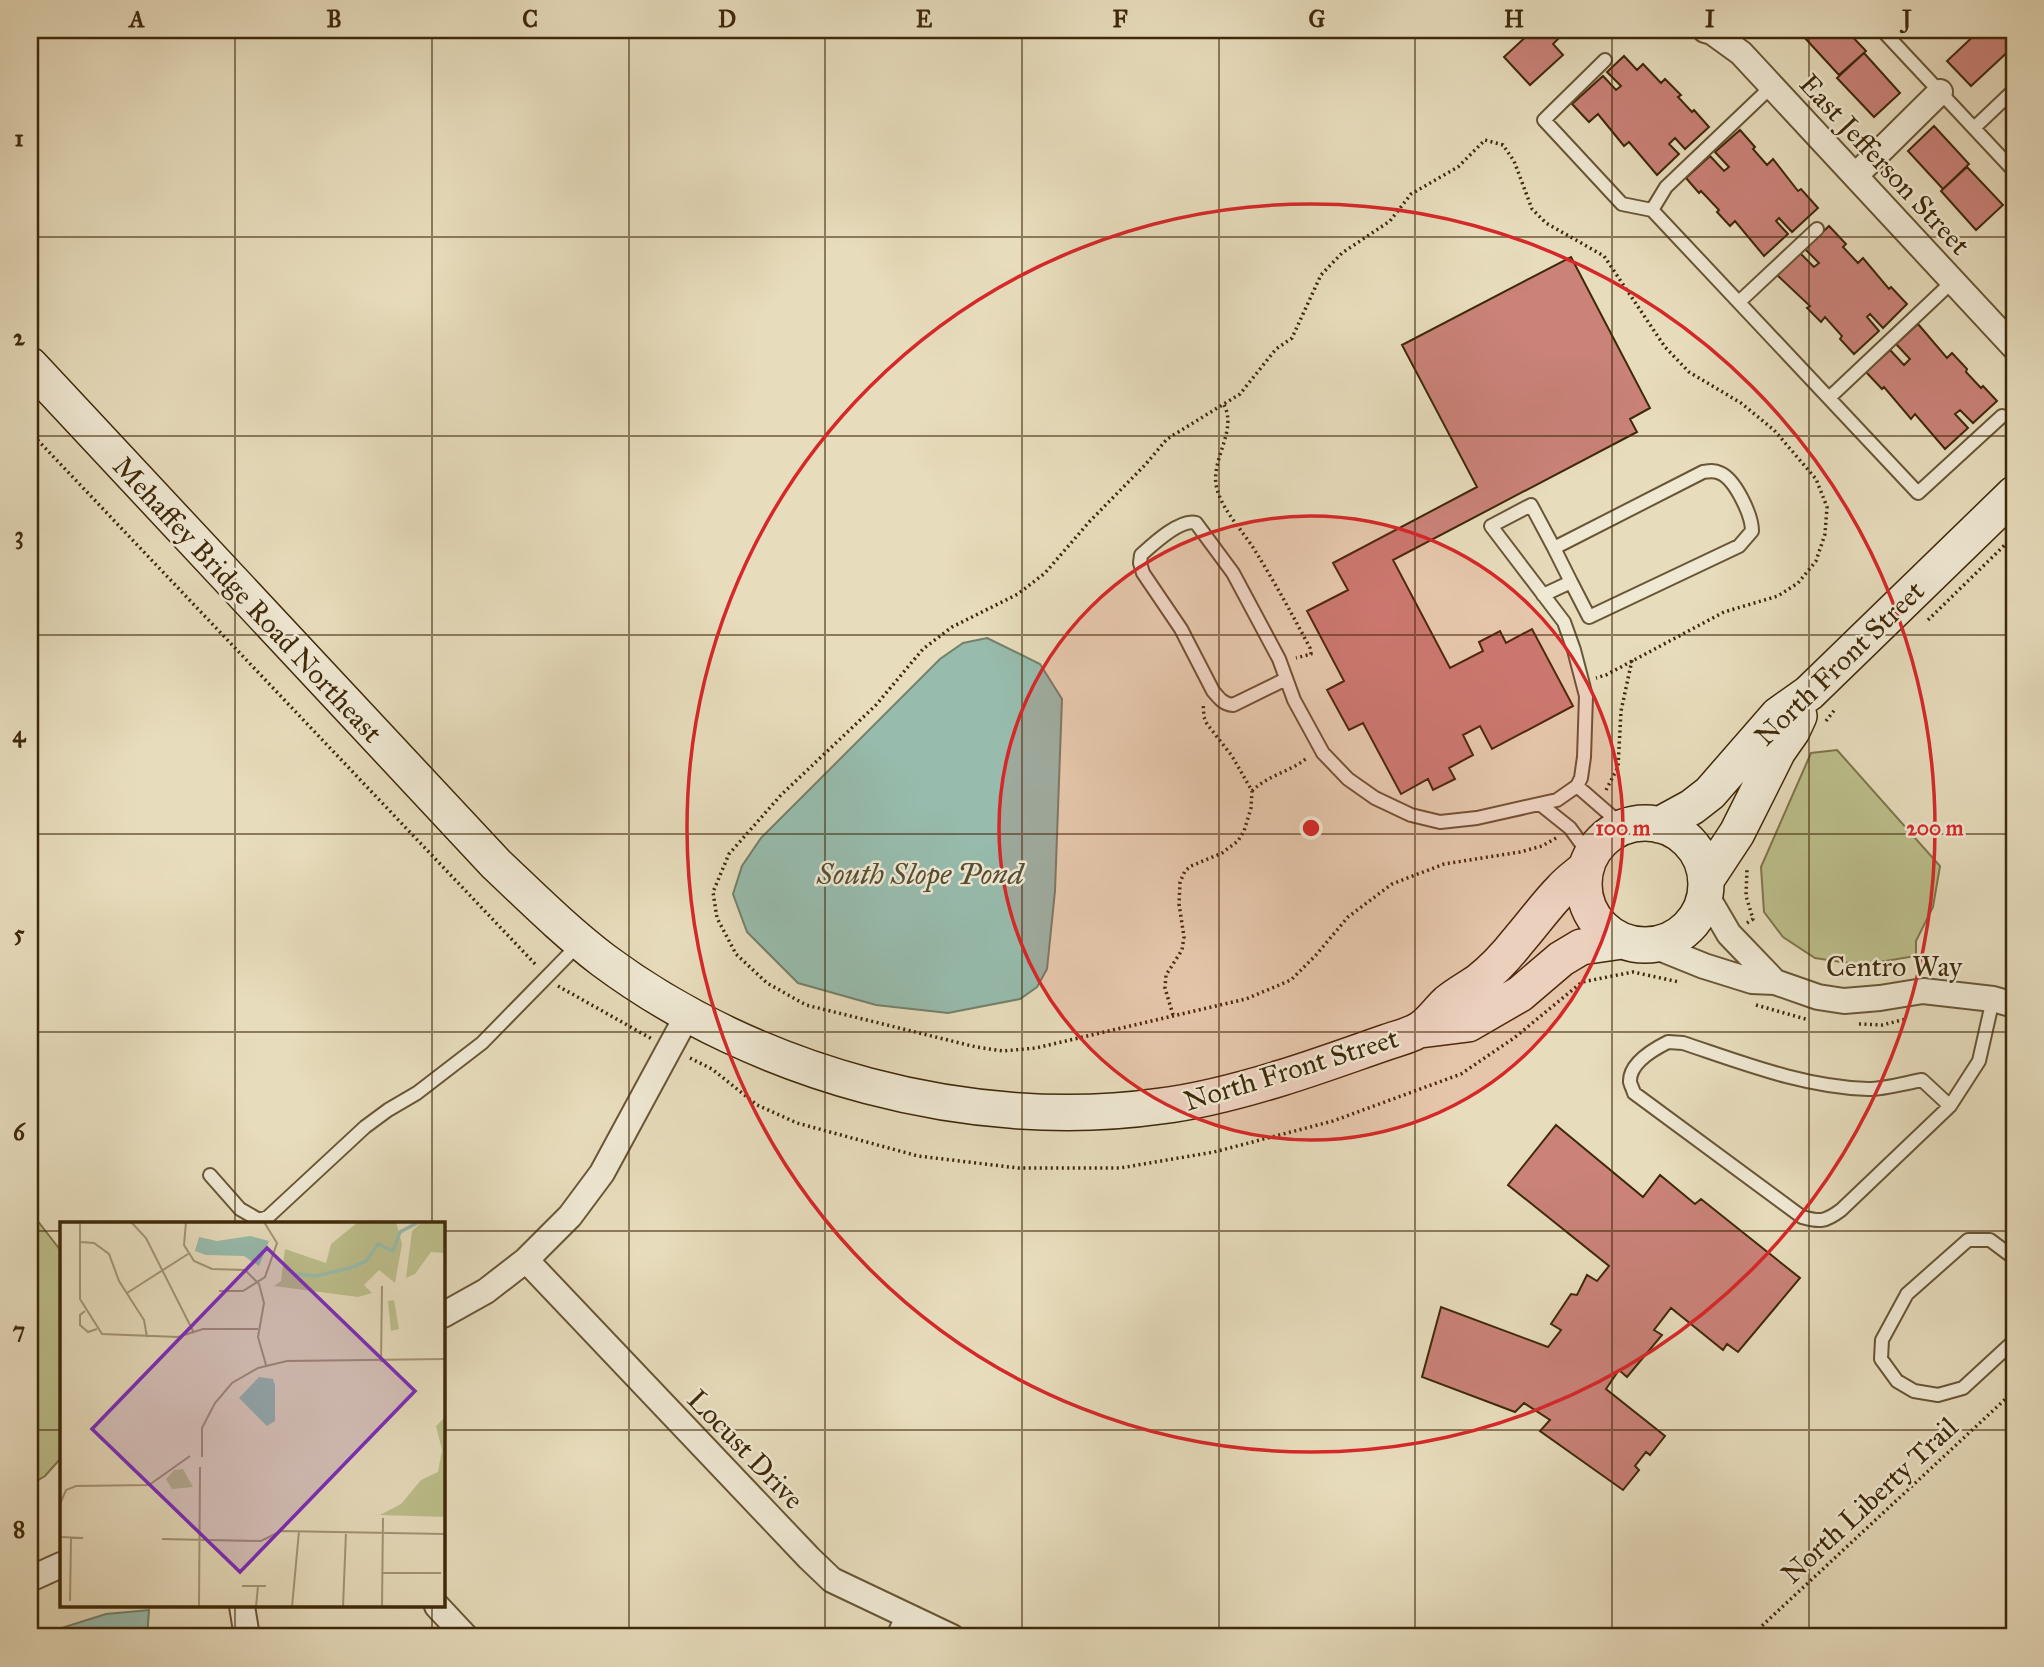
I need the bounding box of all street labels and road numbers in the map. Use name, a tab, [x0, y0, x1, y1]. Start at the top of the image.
street label: East Jefferson Street	[1792, 67, 1978, 262]
street label: Mehaffey Bridge Road Northeast	[106, 449, 390, 750]
street label: North Front Street	[1747, 573, 1932, 753]
street label: Centro Way	[1826, 949, 1963, 984]
street label: North Front Street	[1180, 1020, 1403, 1119]
street label: Locust Drive	[680, 1382, 811, 1516]
street label: North Liberty Trail	[1774, 1409, 1965, 1591]

